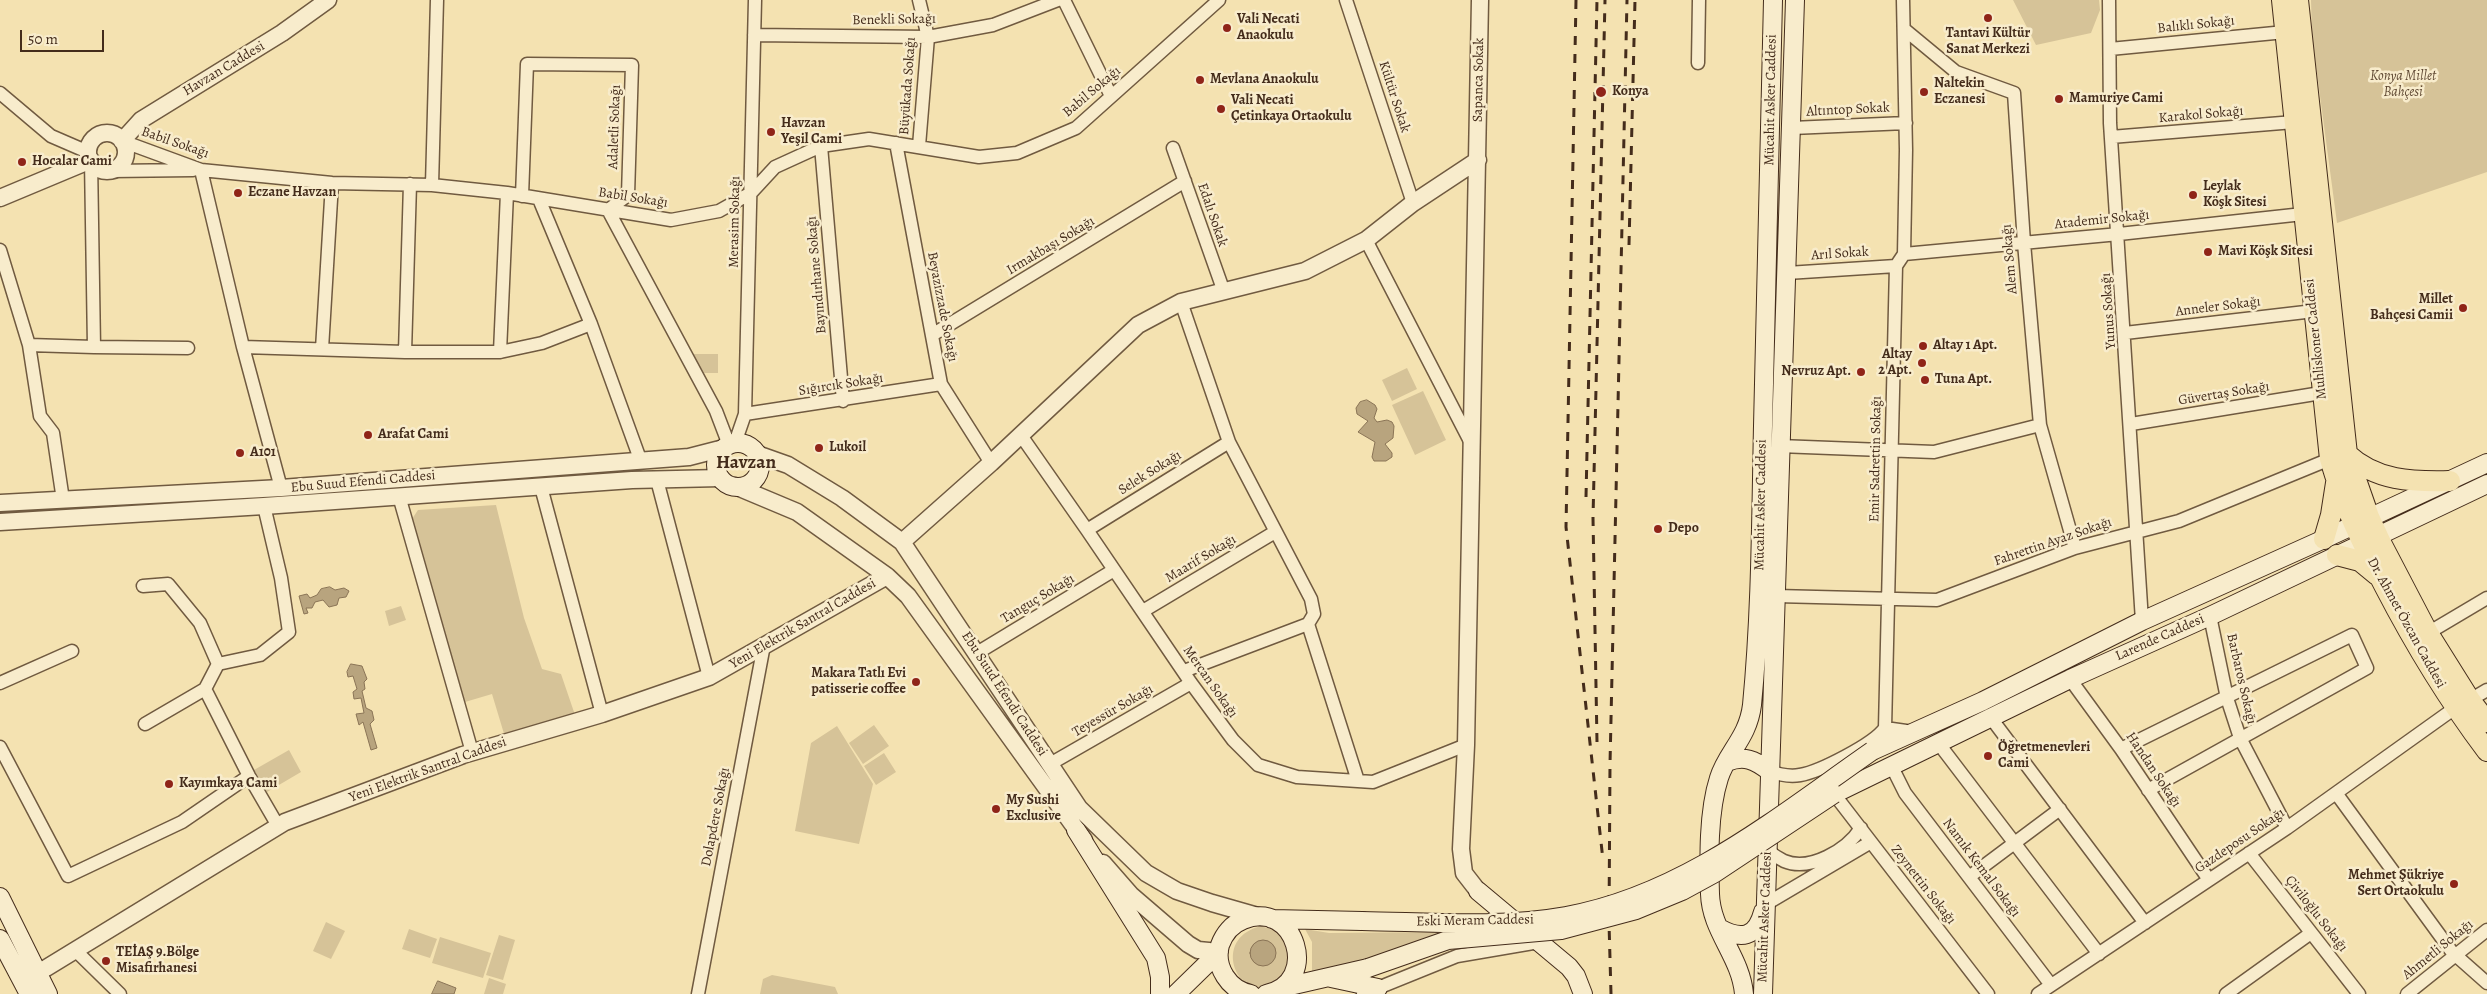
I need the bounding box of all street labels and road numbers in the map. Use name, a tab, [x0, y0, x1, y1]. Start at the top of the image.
street label: Benekli Sokağı	[852, 11, 936, 29]
street label: Balıklı Sokağı	[2157, 13, 2235, 37]
street label: Mücahit Asker Caddesi	[1761, 34, 1781, 166]
street label: Büyükada Sokağı	[896, 37, 920, 135]
street label: Havzan Caddesi	[180, 38, 268, 100]
street label: Sapanca Sokak	[1470, 38, 1488, 122]
street label: Kültür Sokak	[1375, 59, 1413, 135]
street label: Babil Sokağı	[1060, 63, 1124, 121]
street label: Adaletli Sokağı	[605, 84, 625, 170]
street label: Altıntop Sokak	[1806, 99, 1890, 121]
street label: Karakol Sokağı	[2158, 103, 2244, 127]
street label: Babil Sokağı	[139, 124, 211, 162]
street label: Merasim Sokağı	[726, 176, 744, 268]
street label: Edalı Sokak	[1193, 181, 1231, 249]
street label: Babil Sokağı	[597, 184, 669, 212]
street label: Atademir Sokağı	[2054, 207, 2150, 233]
street label: Irmakbaşı Sokağı	[1004, 213, 1098, 279]
street label: Bayındırhane Sokağı	[803, 215, 831, 335]
street label: Alem Sokağı	[1999, 223, 2021, 295]
street label: Arıl Sokak	[1811, 244, 1869, 264]
street label: Beyazizzade Sokağı	[923, 251, 961, 363]
street label: Yunus Sokağı	[2098, 272, 2120, 350]
street label: Muhliskoner Caddesi	[2301, 278, 2331, 400]
street label: Anneler Sokağı	[2174, 293, 2262, 321]
street label: Sığırcık Sokağı	[797, 370, 885, 400]
street label: Güvertaş Sokağı	[2177, 379, 2271, 409]
street label: Emir Sadrettin Sokağı	[1867, 396, 1885, 522]
street label: Mücahit Asker Caddesi	[1751, 439, 1771, 571]
street label: Selek Sokağı	[1115, 447, 1185, 499]
street label: Ebu Suud Efendi Caddesi	[290, 467, 436, 497]
street label: Fahrettin Ayaz Sokağı	[1992, 514, 2114, 570]
street label: Maarif Sokağı	[1162, 531, 1240, 587]
street label: Dr. Ahmet Özcan Caddesi	[2363, 555, 2449, 691]
street label: Tanguç Sokağı	[998, 570, 1078, 628]
street label: Yeni Elektrik Santral Caddesi	[727, 575, 879, 673]
street label: Larende Caddesi	[2113, 611, 2207, 665]
street label: Ebu Suud Efendi Caddesi	[957, 628, 1051, 760]
street label: Barbaros Sokağı	[2222, 632, 2260, 726]
street label: Mercan Sokağı	[1179, 643, 1241, 721]
street label: Teyessür Sokağı	[1070, 681, 1156, 741]
street label: Handan Sokağı	[2122, 729, 2184, 811]
street label: Yeni Elektrik Santral Caddesi	[347, 734, 509, 806]
street label: Dolapdere Sokağı	[698, 766, 734, 868]
street label: Gazdeposu Sokağı	[2192, 805, 2288, 877]
street label: Namık Kemal Sokağı	[1939, 815, 2023, 921]
street label: Zeynettin Sokağı	[1887, 842, 1959, 928]
street label: Mücahit Asker Caddesi	[1754, 851, 1776, 983]
street label: Çiviloğlu Sokağı	[2281, 873, 2351, 955]
street label: Eski Meram Caddesi	[1416, 912, 1534, 930]
street label: Ahmetli Sokağı	[2399, 916, 2477, 984]

